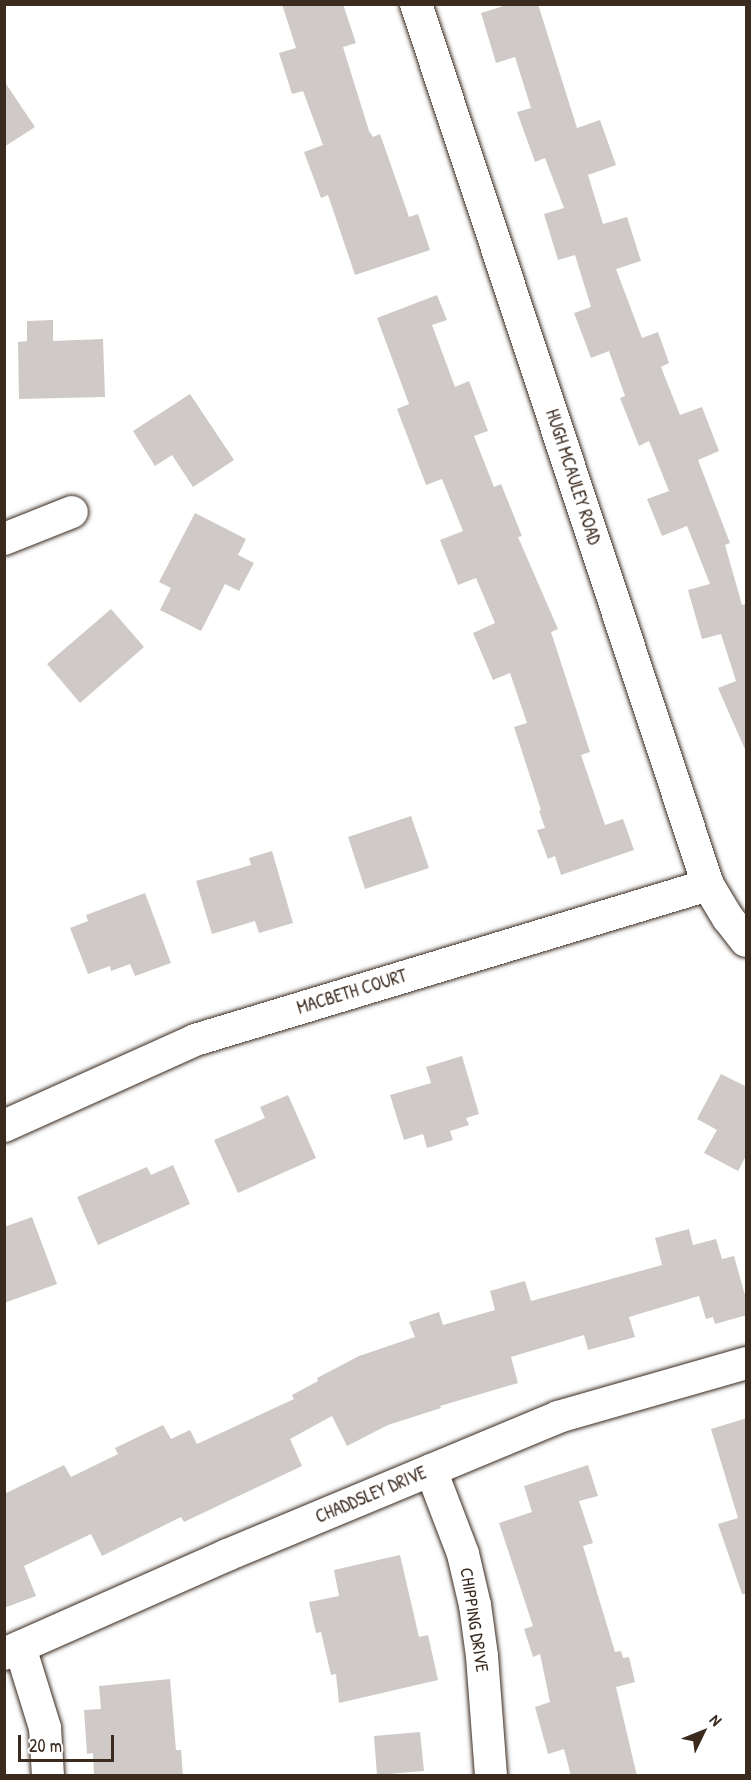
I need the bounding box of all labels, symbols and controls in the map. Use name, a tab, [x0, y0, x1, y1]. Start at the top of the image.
street label: HUGH MCAULEY ROAD	[541, 407, 605, 547]
street label: MACBETH COURT	[294, 965, 410, 1019]
street label: CHADDSLEY DRIVE	[312, 1462, 430, 1528]
street label: CHIPPING DRIVE	[455, 1566, 493, 1674]
north arrow	[673, 1702, 733, 1762]
text: N	[705, 1709, 727, 1730]
scale bar	[21, 1723, 117, 1761]
text: 20 m	[29, 1733, 62, 1758]

